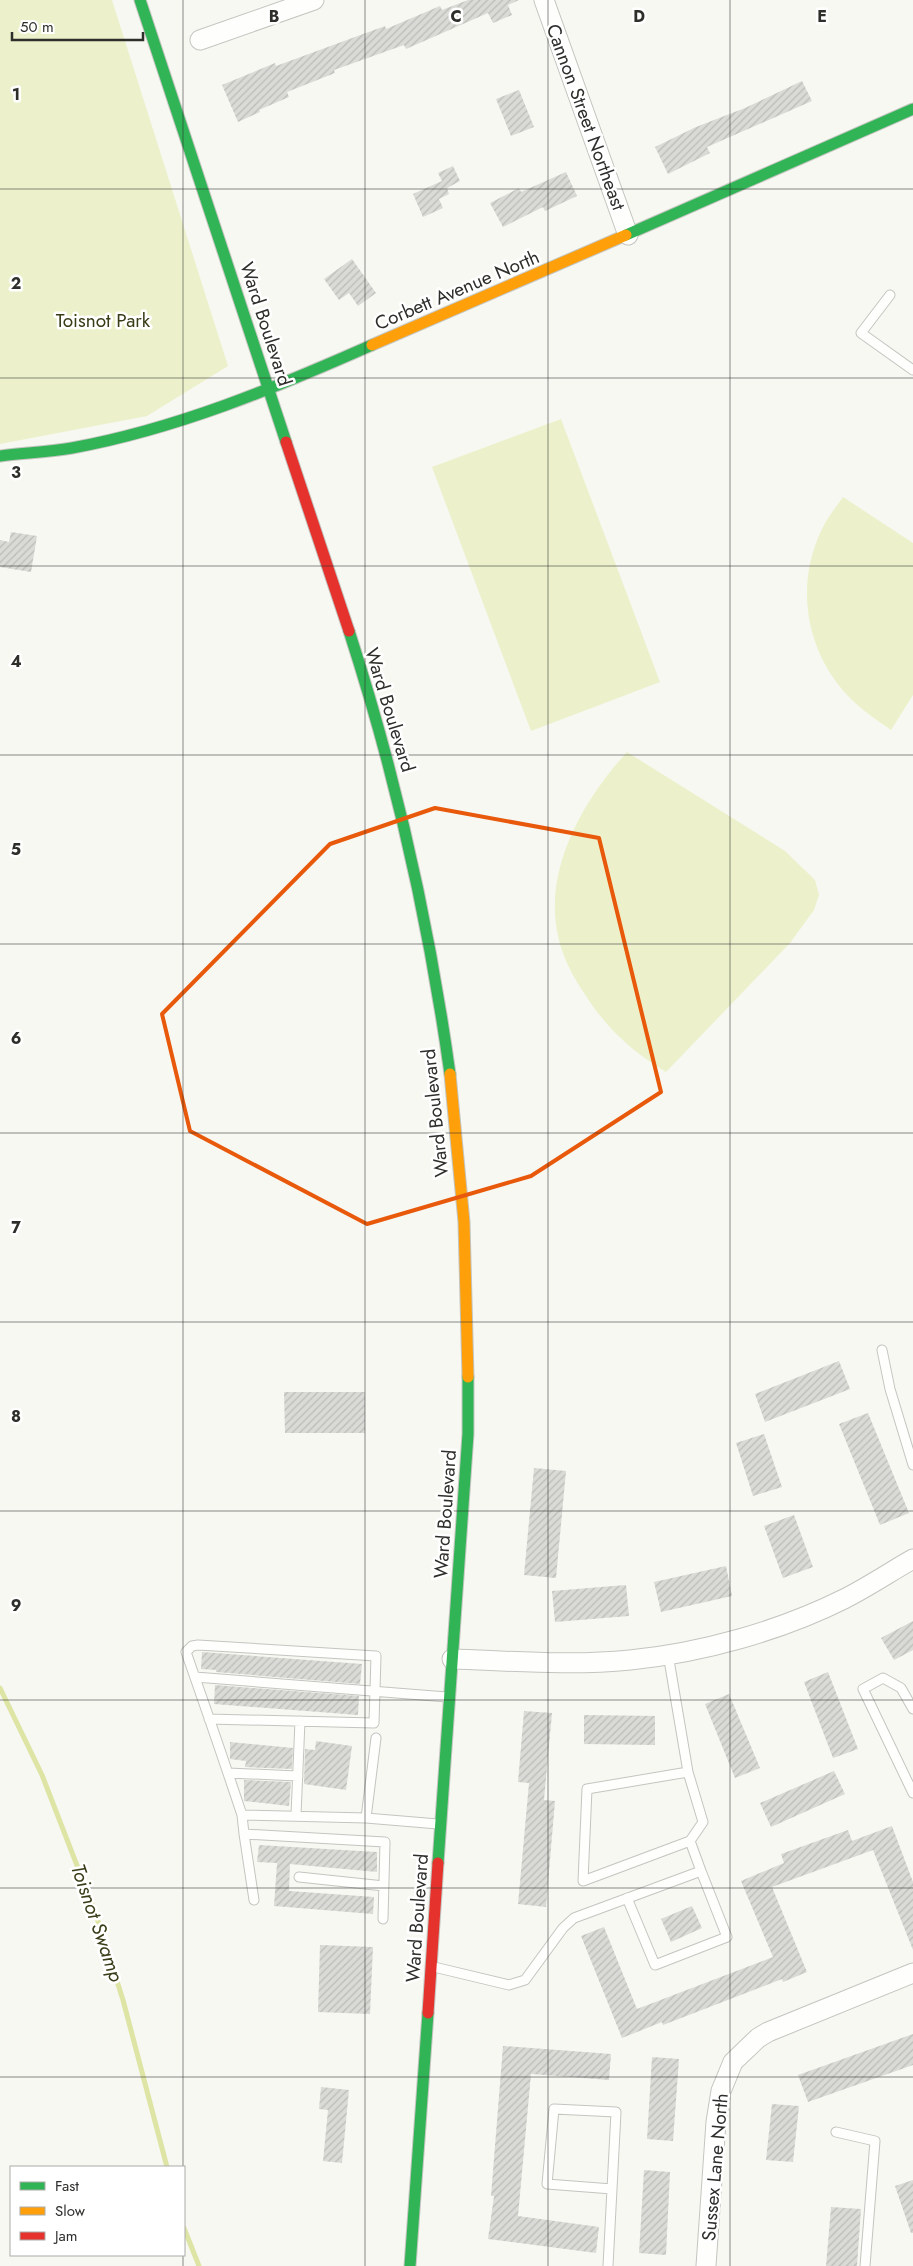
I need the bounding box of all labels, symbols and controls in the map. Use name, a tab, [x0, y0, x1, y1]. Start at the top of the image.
text: B	[269, 5, 279, 28]
text: C	[450, 5, 462, 28]
text: D	[633, 5, 645, 28]
text: E	[817, 5, 827, 28]
scale bar	[12, 10, 144, 42]
text: 50 m	[20, 16, 54, 38]
street label: Cannon Street Northeast	[540, 20, 632, 214]
text: 1	[12, 83, 20, 106]
street label: Corbett Avenue North	[371, 243, 543, 337]
street label: Ward Boulevard	[233, 259, 299, 389]
text: 2	[11, 272, 21, 295]
park label: Toisnot Park	[56, 307, 151, 334]
text: 3	[11, 461, 21, 484]
street label: Ward Boulevard	[358, 644, 422, 776]
text: 4	[10, 650, 22, 673]
text: 5	[11, 838, 21, 861]
text: 6	[11, 1027, 21, 1050]
street label: Ward Boulevard	[415, 1048, 455, 1178]
text: 7	[11, 1216, 21, 1239]
text: 8	[11, 1405, 21, 1428]
street label: Ward Boulevard	[427, 1449, 463, 1579]
text: 9	[11, 1594, 21, 1617]
street label: Ward Boulevard	[399, 1853, 435, 1983]
water label: Toisnot Swamp	[63, 1860, 131, 1986]
street label: Sussex Lane North	[695, 2092, 735, 2242]
legend	[10, 2166, 185, 2256]
text: Fast	[55, 2175, 79, 2197]
text: Slow	[55, 2200, 86, 2222]
text: Jam	[53, 2225, 78, 2247]

